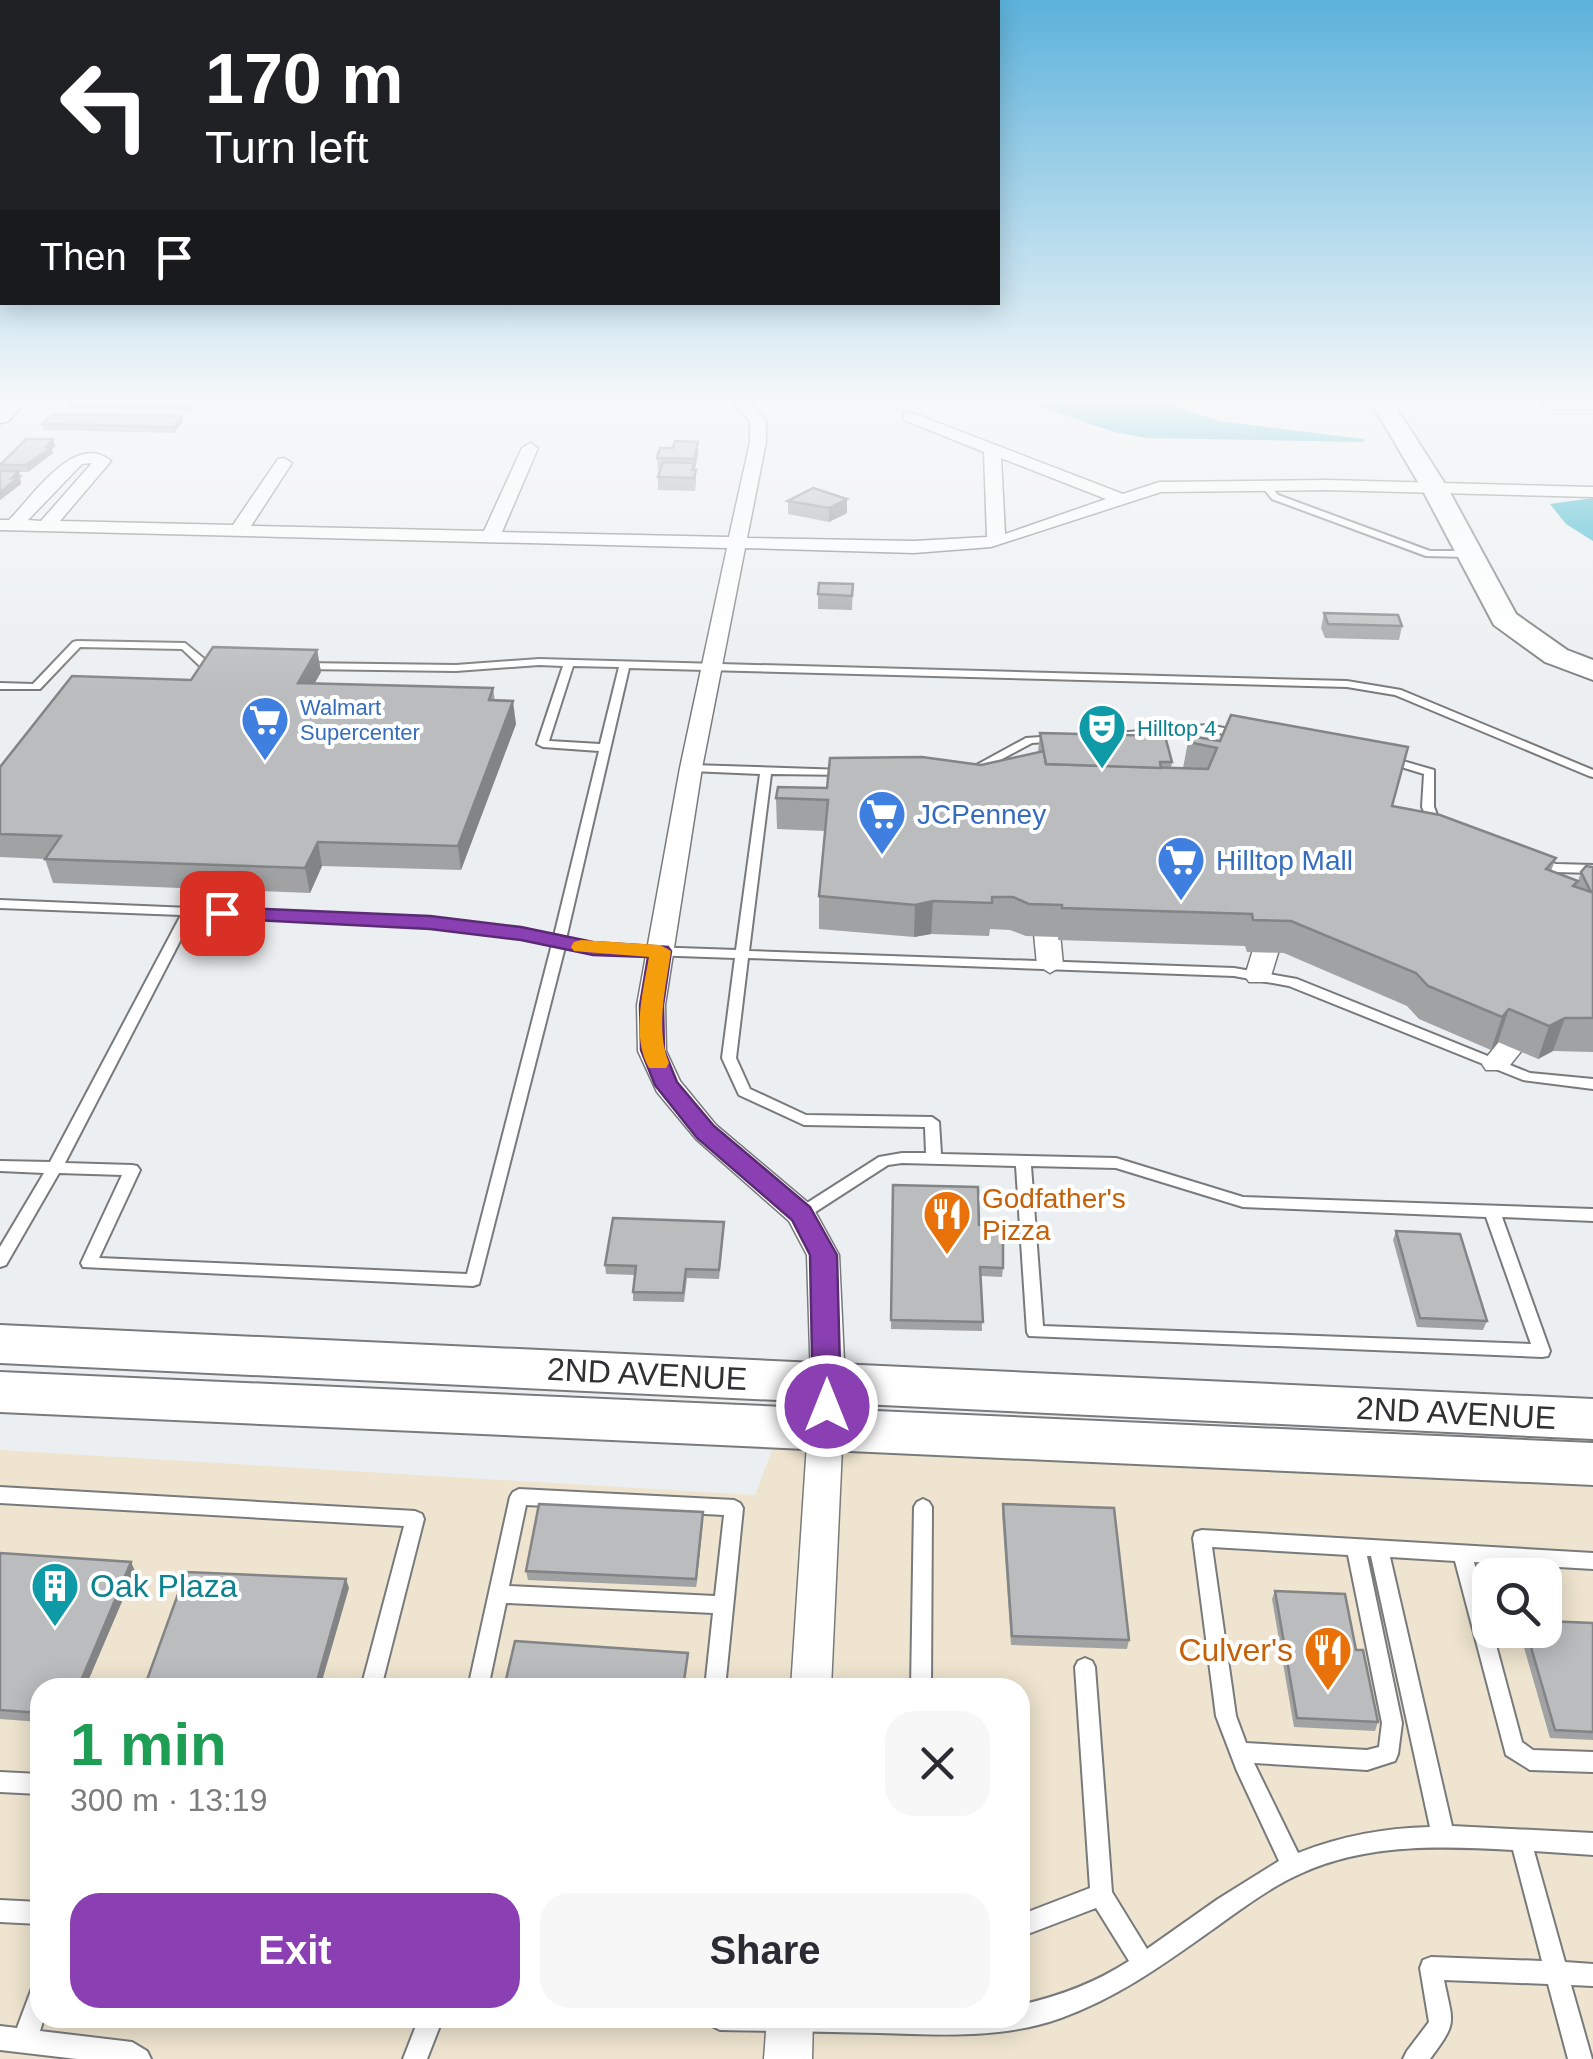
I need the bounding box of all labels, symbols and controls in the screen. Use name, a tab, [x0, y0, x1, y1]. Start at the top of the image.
icon: left	[40, 40, 170, 170]
text: 170 m	[205, 40, 403, 118]
text: Turn left	[205, 122, 368, 173]
icon: arrive	[147, 230, 202, 285]
text: Then	[40, 236, 127, 278]
supermarket icon: Walmart Supercenter	[239, 694, 291, 762]
place label: Walmart Supercenter	[300, 695, 420, 745]
theatre icon: Hilltop 4	[1076, 702, 1128, 770]
place label: Hilltop 4	[1137, 716, 1216, 741]
supermarket icon: JCPenney	[856, 788, 908, 856]
place label: JCPenney	[917, 799, 1046, 830]
supermarket icon: Hilltop Mall	[1155, 834, 1207, 902]
place label: Hilltop Mall	[1216, 845, 1353, 876]
pin	[180, 871, 265, 956]
icon: arrive	[195, 886, 250, 941]
place label: Godfather's Pizza	[982, 1183, 1126, 1246]
restaurant icon: Godfather's Pizza	[921, 1188, 973, 1256]
street label: 2ND AVENUE	[546, 1351, 748, 1397]
position arrow	[775, 1354, 879, 1458]
street label: 2ND AVENUE	[1355, 1390, 1557, 1436]
map controls	[1472, 1558, 1562, 1648]
button: search	[1472, 1558, 1562, 1648]
building icon: Oak Plaza	[29, 1560, 81, 1628]
place label: Oak Plaza	[90, 1568, 238, 1604]
restaurant icon: Culver's	[1302, 1624, 1354, 1692]
place label: Culver's	[1178, 1632, 1293, 1668]
text: 1 min	[70, 1711, 227, 1778]
button: close	[885, 1711, 990, 1816]
text: 300 m · 13:19	[70, 1782, 267, 1818]
button: Exit	[70, 1893, 520, 2008]
button: Share	[540, 1893, 990, 2008]

